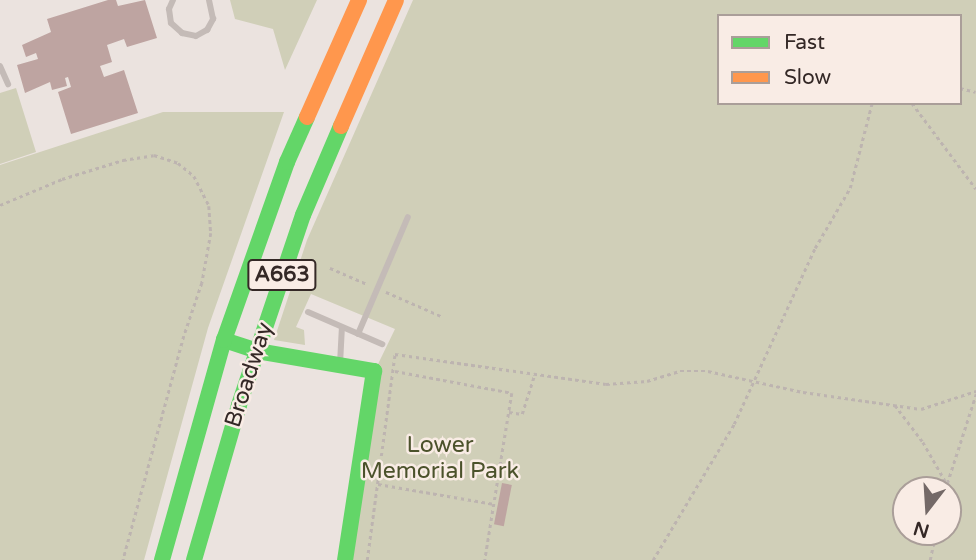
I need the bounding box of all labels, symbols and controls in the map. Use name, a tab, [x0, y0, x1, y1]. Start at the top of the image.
legend	[717, 14, 962, 105]
text: Fast	[784, 30, 825, 55]
text: Slow	[784, 65, 831, 90]
road number: A663	[247, 258, 317, 292]
street label: Broadway	[219, 319, 279, 431]
park label: Lower Memorial Park	[361, 431, 519, 485]
north arrow	[892, 476, 962, 546]
text: N	[911, 516, 932, 542]

